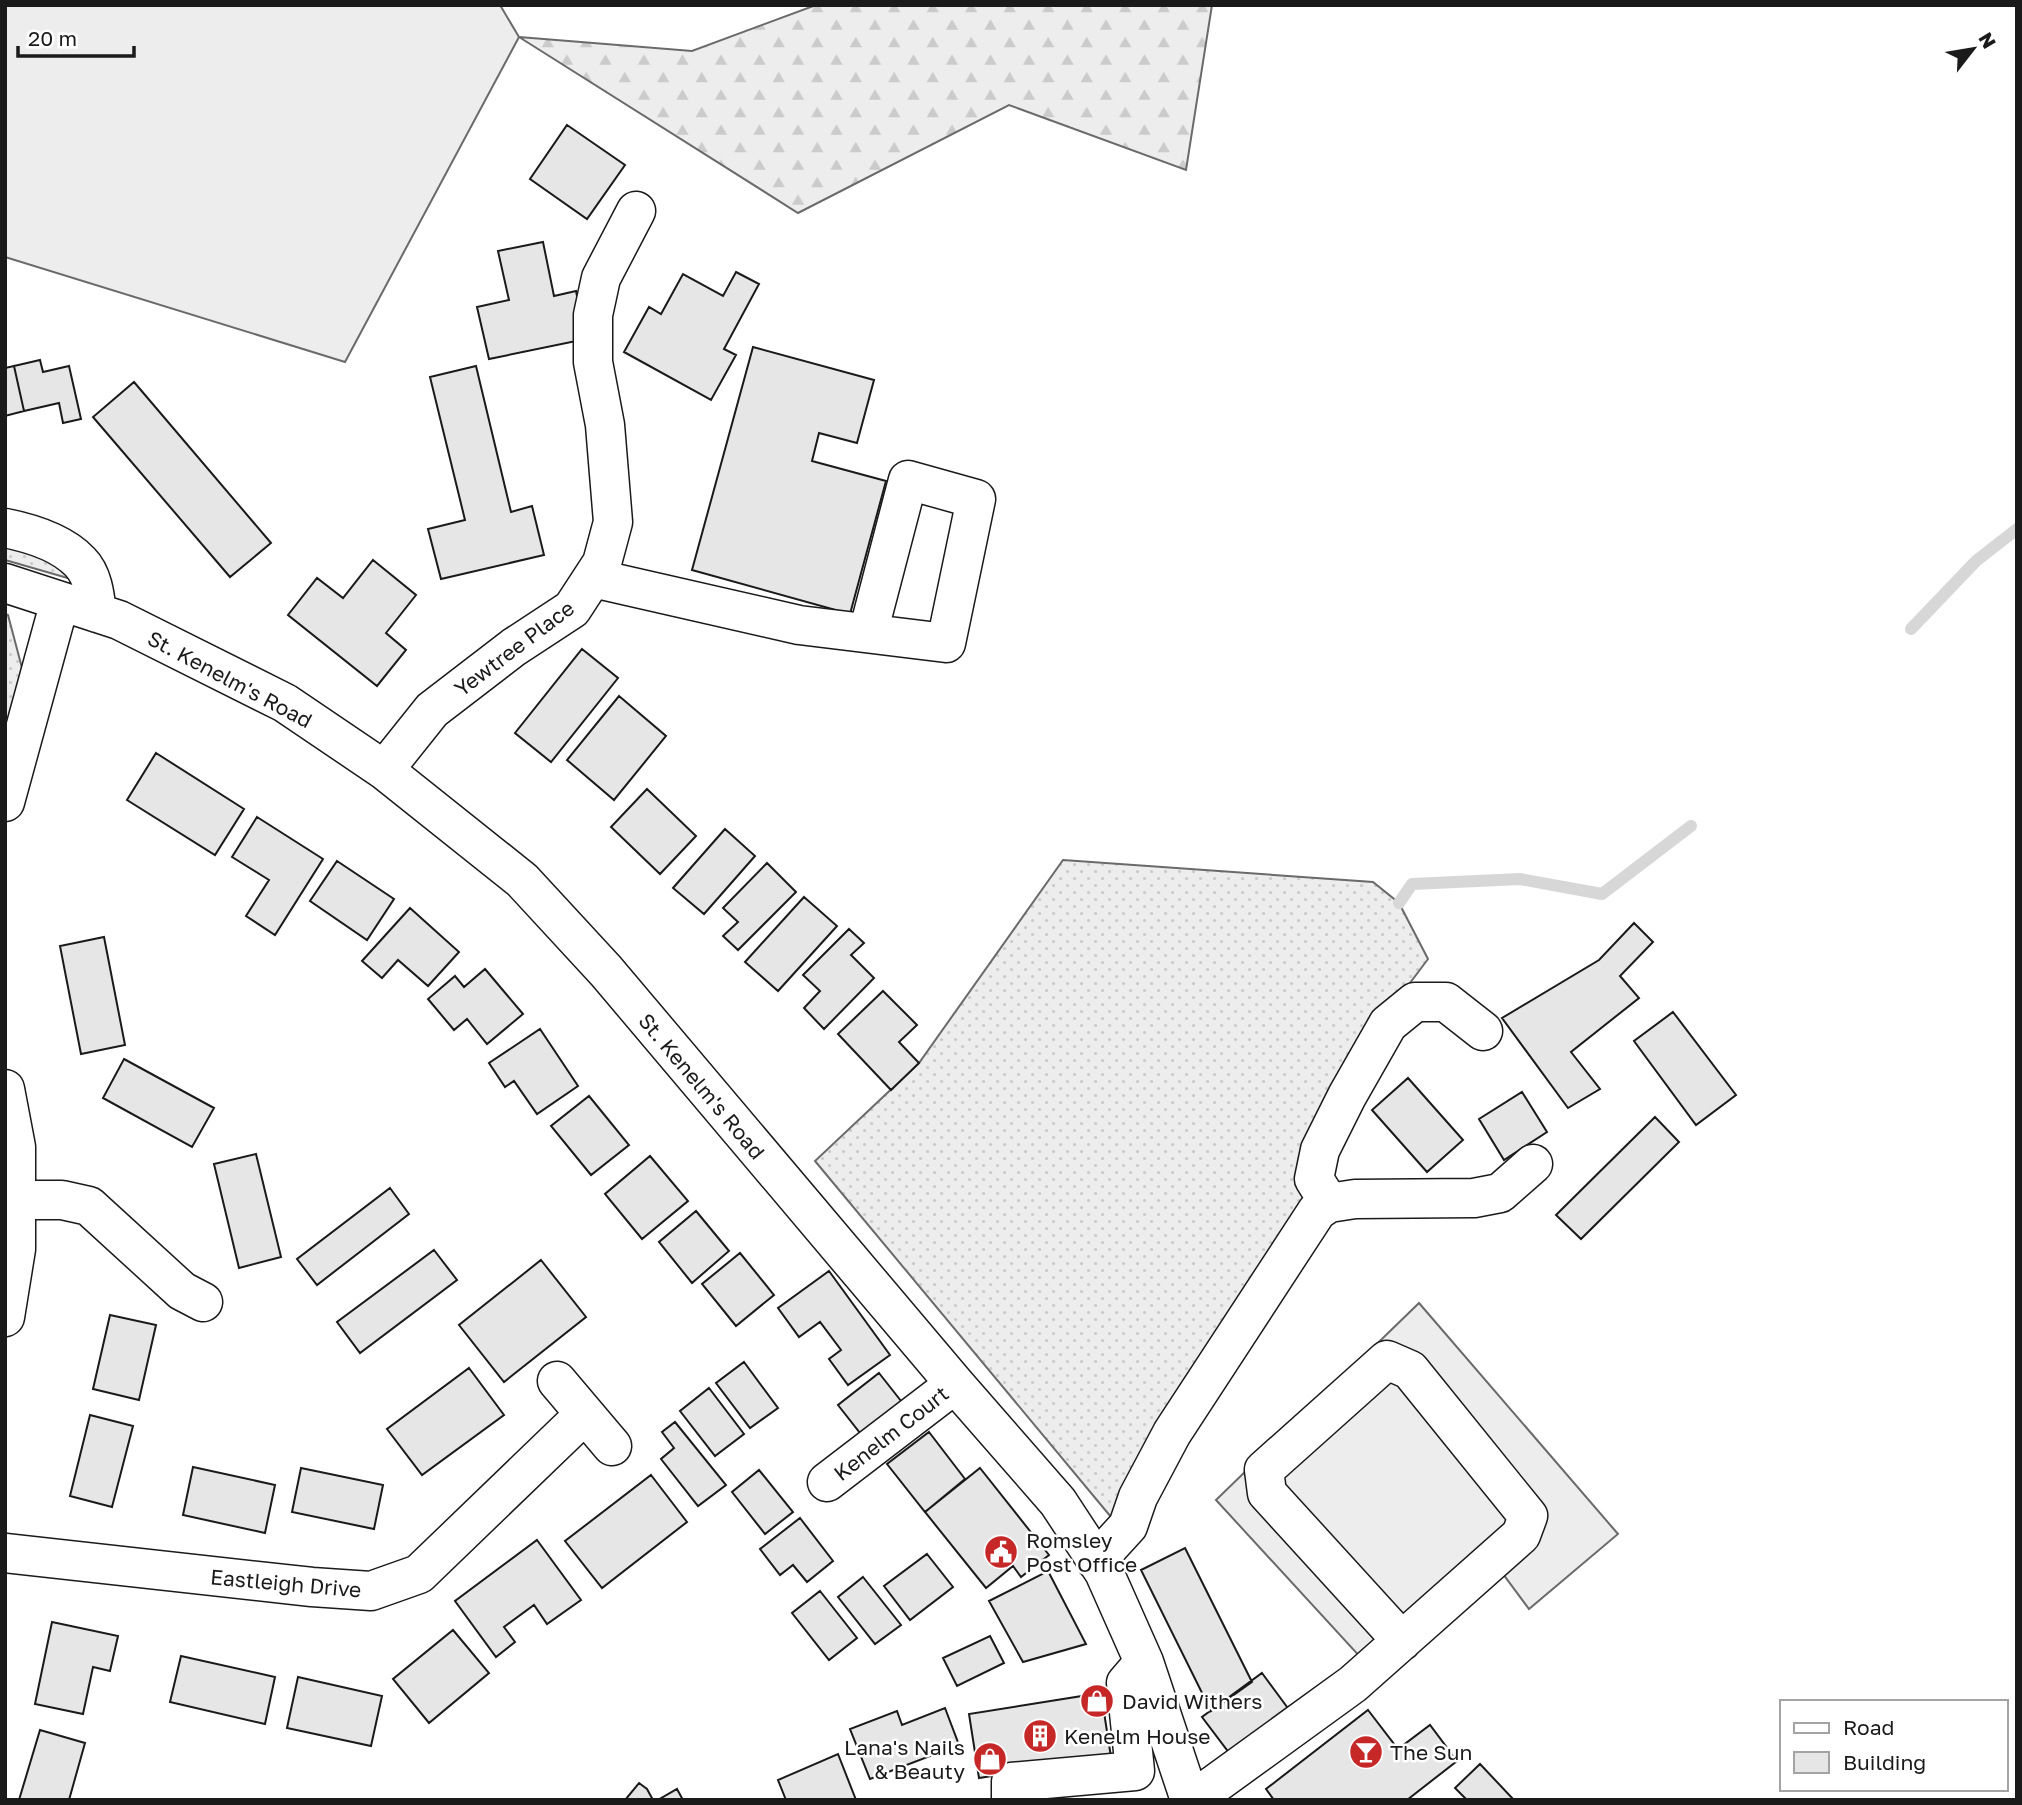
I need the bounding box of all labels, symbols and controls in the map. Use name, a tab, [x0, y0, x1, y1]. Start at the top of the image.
scale bar	[18, 14, 133, 58]
north arrow	[1938, 14, 2008, 84]
text: 20 m	[28, 25, 77, 51]
text: N	[1974, 28, 2002, 52]
street label: Yewtree Place	[449, 595, 579, 701]
street label: St. Kenelm's Road	[143, 625, 317, 733]
street label: St. Kenelm's Road	[633, 1008, 771, 1164]
street label: Kenelm Court	[828, 1380, 954, 1486]
place label: Romsley Post Office	[1026, 1527, 1137, 1577]
public building icon: Romsley Post Office	[982, 1533, 1020, 1571]
street label: Eastleigh Drive	[209, 1563, 363, 1603]
shop icon: David Withers	[1078, 1682, 1116, 1720]
place label: David Withers	[1122, 1688, 1262, 1714]
legend	[1780, 1700, 2008, 1791]
text: Road	[1843, 1714, 1894, 1740]
building icon: Kenelm House	[1021, 1717, 1059, 1755]
place label: Kenelm House	[1064, 1723, 1210, 1749]
bar icon: The Sun	[1347, 1733, 1385, 1771]
place label: Lana's Nails & Beauty	[844, 1734, 965, 1784]
place label: The Sun	[1390, 1739, 1472, 1765]
shop icon: Lana's Nails & Beauty	[971, 1740, 1009, 1778]
text: Building	[1843, 1749, 1926, 1775]

